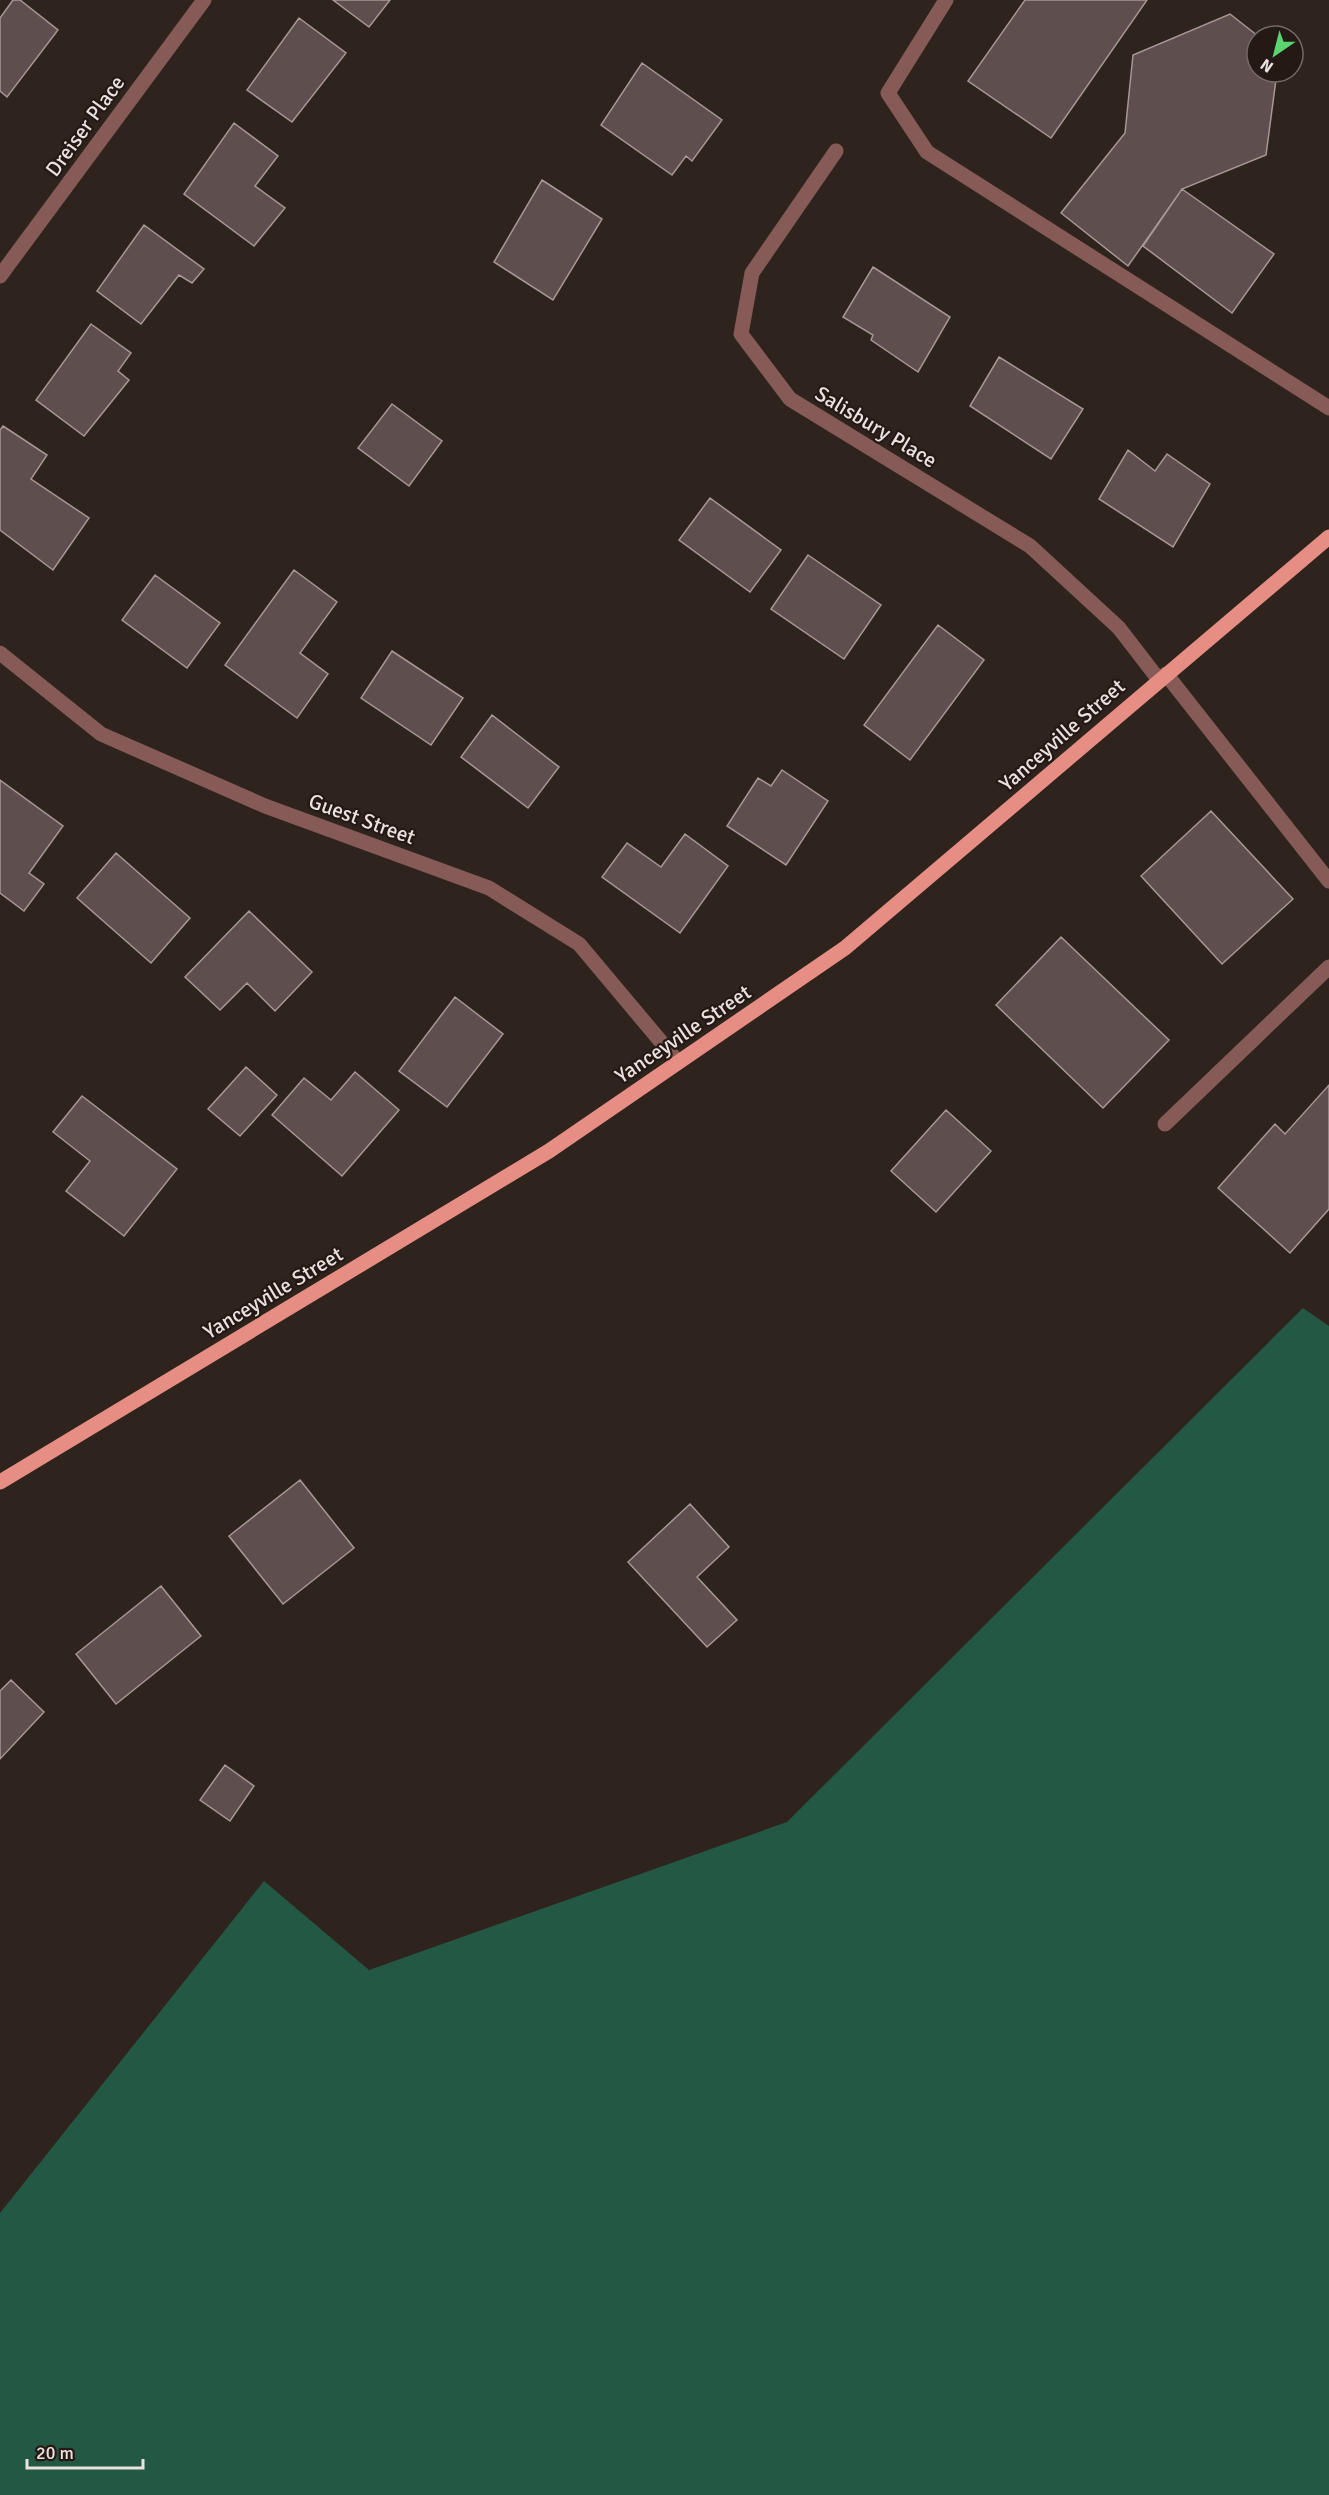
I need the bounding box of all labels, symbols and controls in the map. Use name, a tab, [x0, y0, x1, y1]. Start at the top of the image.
north arrow	[1245, 24, 1305, 84]
text: N	[1257, 54, 1277, 77]
street label: Dreiser Place	[40, 71, 130, 181]
street label: Salisbury Place	[810, 380, 942, 474]
street label: Yanceyville Street	[994, 673, 1130, 797]
street label: Guest Street	[305, 788, 419, 850]
street label: Yanceyville Street	[610, 979, 756, 1089]
street label: Yanceyville Street	[198, 1241, 348, 1345]
scale bar	[27, 2432, 142, 2470]
text: 20 m	[36, 2442, 74, 2464]

